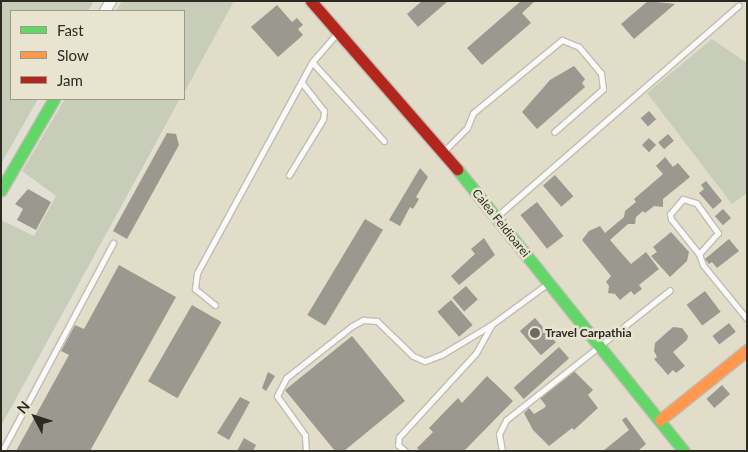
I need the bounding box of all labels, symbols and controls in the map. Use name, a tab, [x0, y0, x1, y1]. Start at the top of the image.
legend	[10, 10, 185, 100]
text: Fast	[57, 21, 84, 39]
text: Slow	[57, 46, 89, 64]
text: Jam	[57, 71, 83, 89]
street label: Calea Feldioarei	[469, 186, 533, 260]
place label: Travel Carpathia	[545, 326, 631, 340]
marker: Travel Carpathia	[529, 327, 541, 339]
north arrow	[10, 392, 60, 442]
text: N	[13, 397, 33, 417]

